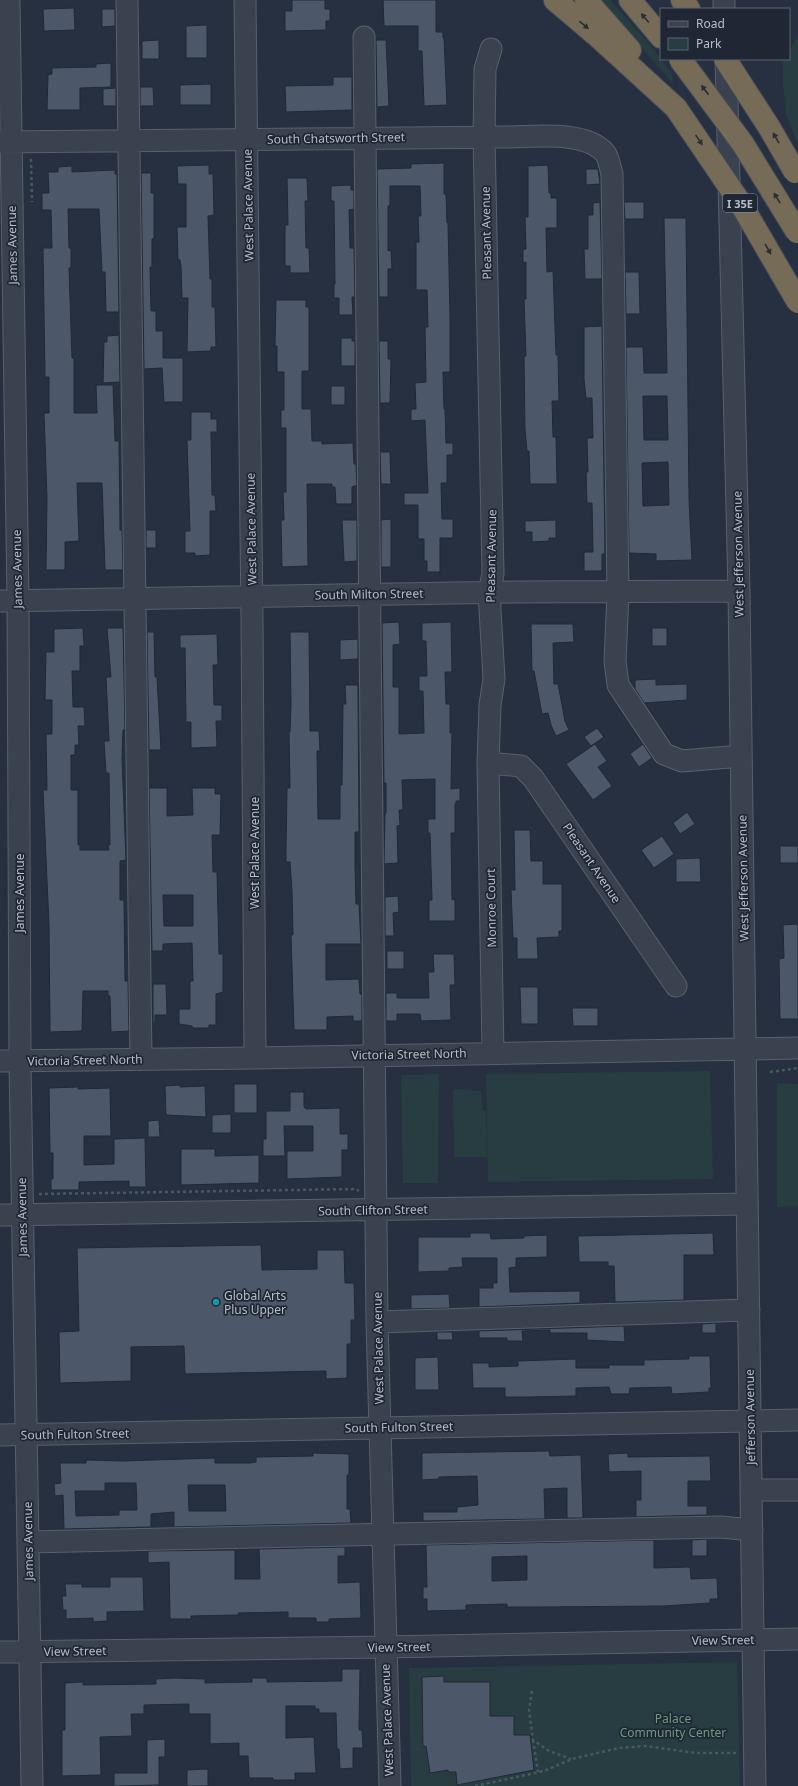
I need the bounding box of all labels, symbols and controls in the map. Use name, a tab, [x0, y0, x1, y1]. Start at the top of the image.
legend	[660, 8, 790, 60]
one-way arrow	[641, 13, 650, 24]
text: Road	[696, 15, 725, 32]
one-way arrow	[579, 21, 590, 30]
text: Park	[696, 35, 722, 52]
one-way arrow	[700, 85, 709, 96]
street label: South Chatsworth Street	[267, 128, 406, 148]
one-way arrow	[772, 133, 779, 144]
one-way arrow	[695, 135, 703, 145]
street label: West Palace Avenue	[239, 148, 257, 261]
street label: Pleasant Avenue	[477, 186, 495, 280]
one-way arrow	[773, 193, 781, 203]
road number: I 35E	[723, 194, 757, 212]
street label: James Avenue	[3, 205, 21, 286]
one-way arrow	[765, 244, 772, 255]
street label: West Palace Avenue	[242, 472, 260, 585]
street label: West Jefferson Avenue	[728, 490, 748, 617]
street label: Pleasant Avenue	[482, 509, 500, 603]
street label: James Avenue	[8, 529, 26, 610]
street label: South Milton Street	[314, 585, 424, 603]
street label: West Palace Avenue	[246, 797, 263, 909]
street label: West Jefferson Avenue	[733, 814, 753, 941]
street label: Pleasant Avenue	[559, 820, 625, 907]
street label: James Avenue	[11, 853, 28, 934]
street label: Monroe Court	[482, 868, 500, 948]
street label: Victoria Street North	[351, 1044, 467, 1064]
street label: Victoria Street North	[27, 1050, 143, 1070]
street label: James Avenue	[13, 1177, 31, 1258]
street label: South Clifton Street	[318, 1201, 429, 1219]
place label: Global Arts Plus Upper	[224, 1287, 286, 1318]
street label: West Palace Avenue	[369, 1291, 387, 1404]
marker: Global Arts Plus Upper	[211, 1297, 221, 1307]
street label: Jefferson Avenue	[741, 1369, 759, 1466]
street label: South Fulton Street	[345, 1418, 454, 1436]
street label: South Fulton Street	[21, 1425, 130, 1443]
street label: James Avenue	[19, 1501, 37, 1582]
street label: View Street	[691, 1631, 755, 1649]
street label: View Street	[367, 1638, 431, 1656]
street label: View Street	[43, 1642, 107, 1660]
street label: West Palace Avenue	[377, 1663, 397, 1777]
park label: Palace Community Center	[620, 1710, 726, 1741]

